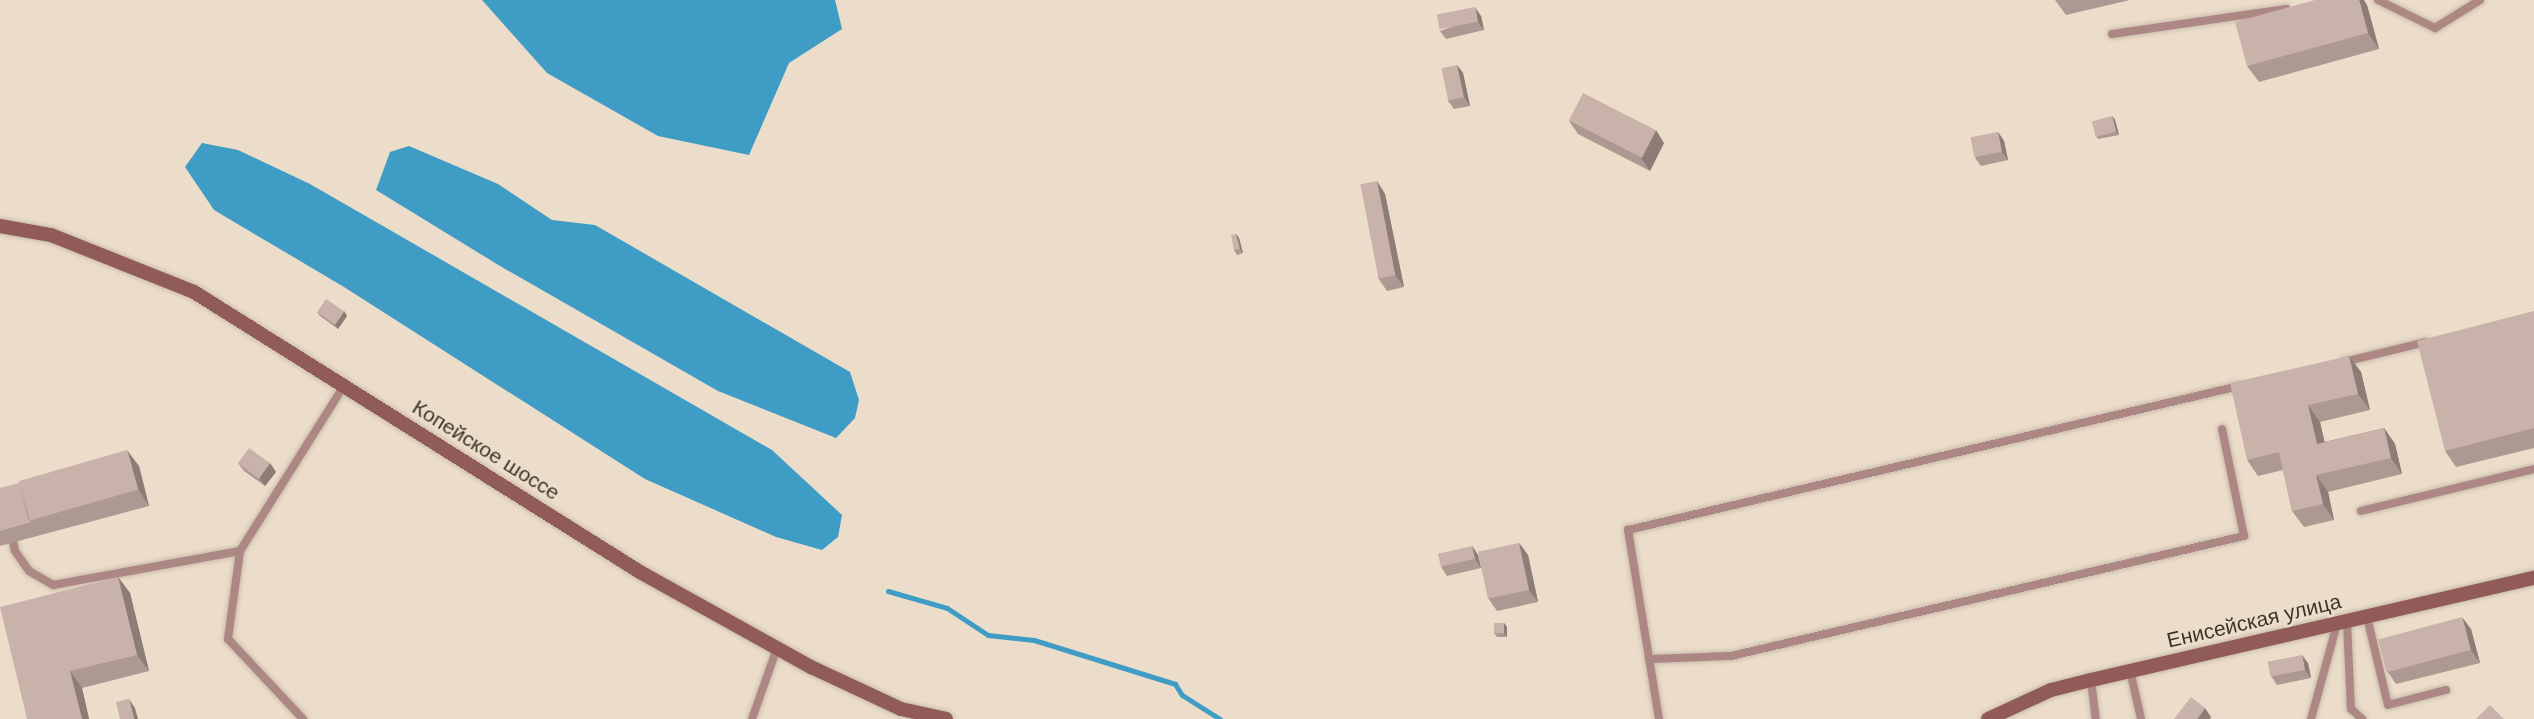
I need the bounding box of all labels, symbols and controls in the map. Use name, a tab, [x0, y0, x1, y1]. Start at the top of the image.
street label: Копейское шоссе	[408, 395, 564, 505]
street label: Енисейская улица	[2164, 589, 2344, 653]

